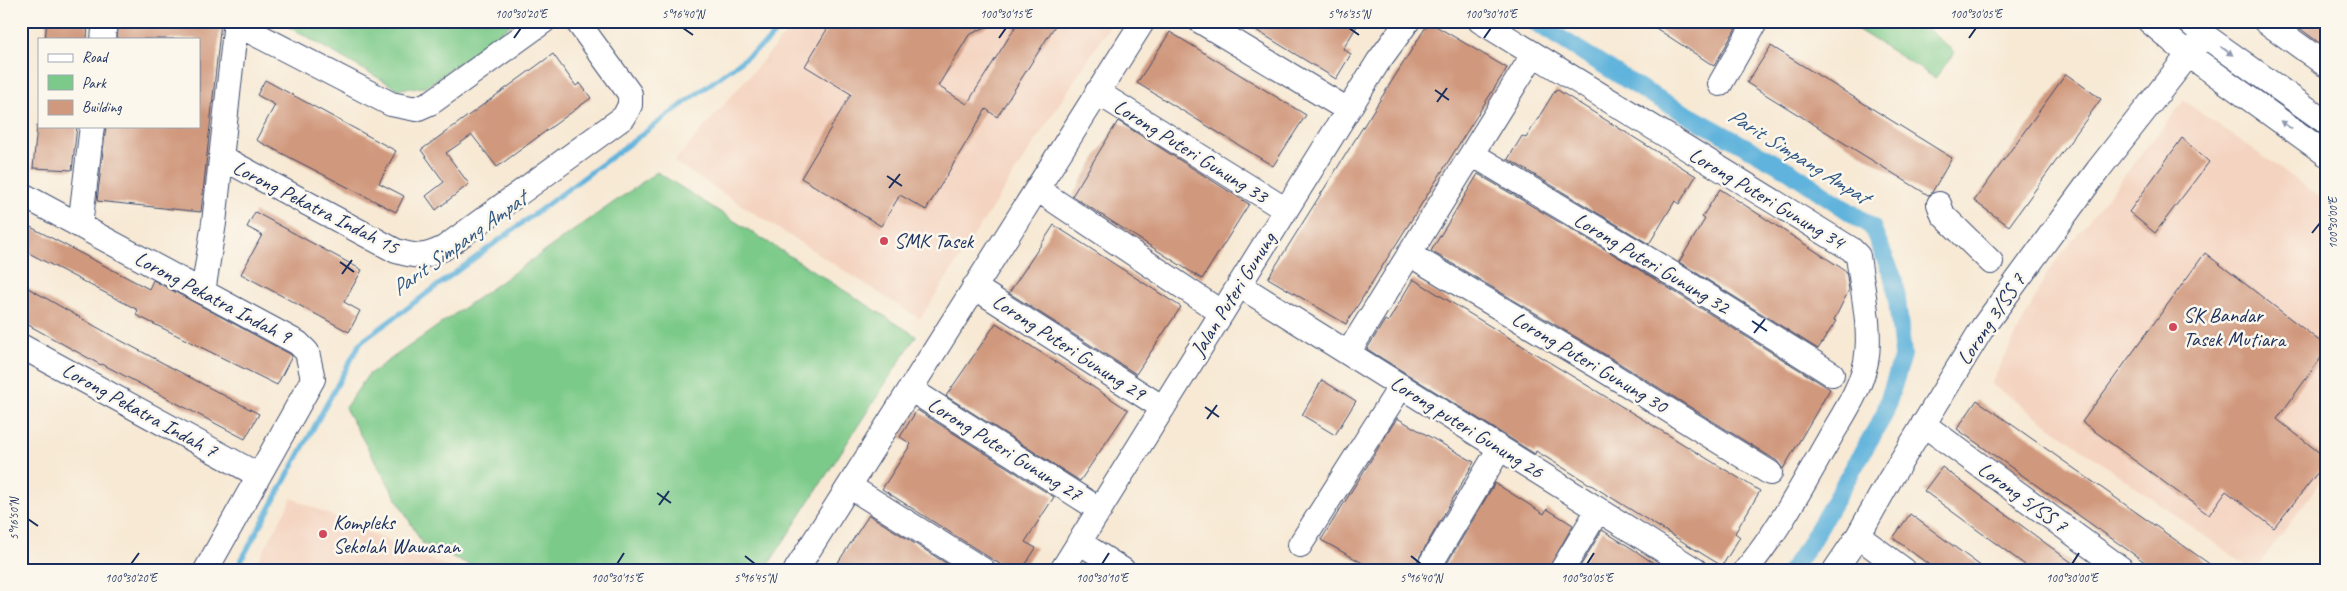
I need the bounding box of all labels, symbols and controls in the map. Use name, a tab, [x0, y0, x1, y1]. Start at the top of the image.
text: 100°30'20"E	[495, 6, 549, 22]
text: 5°16'40"N	[662, 6, 706, 22]
text: 100°30'15"E	[980, 6, 1034, 22]
text: 5°16'35"N	[1328, 6, 1372, 22]
text: 100°30'10"E	[1465, 6, 1519, 22]
text: 100°30'05"E	[1950, 6, 2004, 22]
legend	[38, 38, 200, 128]
one-way arrow	[2220, 46, 2234, 56]
text: Road	[82, 48, 109, 67]
text: Park	[82, 74, 107, 93]
street label: Lorong Puteri Gunung 33	[1109, 93, 1274, 210]
text: Building	[82, 98, 122, 117]
water label: Parit Simpang Ampat	[1723, 102, 1879, 213]
one-way arrow	[2279, 120, 2293, 130]
street label: Lorong Puteri Gunung 34	[1684, 141, 1852, 256]
street label: Lorong Pekatra Indah 15	[229, 154, 405, 261]
water label: Parit Simpang Ampat	[386, 182, 536, 302]
text: 100°30'00"E	[2325, 195, 2341, 249]
street label: Lorong Puteri Gunung 32	[1569, 206, 1736, 320]
street label: Jalan Puteri Gunung	[1184, 226, 1282, 362]
place label: SMK Tasek	[894, 228, 974, 254]
marker: SMK Tasek	[878, 235, 890, 247]
street label: Lorong Pekatra Indah 9	[130, 245, 297, 350]
street label: Lorong 3/SS 7	[1951, 267, 2032, 370]
street label: Lorong Puteri Gunung 29	[988, 288, 1152, 407]
place label: SK Bandar Tasek Mutiara	[2183, 302, 2287, 352]
street label: Lorong Puteri Gunung 30	[1507, 305, 1674, 419]
marker: SK Bandar Tasek Mutiara	[2167, 321, 2179, 333]
street label: Lorong Pekatra Indah 7	[58, 357, 223, 464]
street label: Lorong puteri Gunung 26	[1386, 370, 1549, 485]
street label: Lorong Puteri Gunung 27	[923, 391, 1088, 508]
street label: Lorong 5/SS 7	[1973, 456, 2074, 539]
text: 5°16'50"N	[6, 496, 22, 540]
place label: Kompleks Sekolah Wawasan	[333, 509, 462, 559]
marker: Kompleks Sekolah Wawasan	[317, 528, 329, 540]
text: 100°30'20"E	[105, 570, 159, 586]
text: 100°30'15"E	[591, 570, 645, 586]
text: 5°16'45"N	[734, 570, 778, 586]
text: 100°30'10"E	[1076, 570, 1130, 586]
text: 5°16'40"N	[1400, 570, 1444, 586]
text: 100°30'05"E	[1561, 570, 1615, 586]
text: 100°30'00"E	[2046, 570, 2100, 586]

